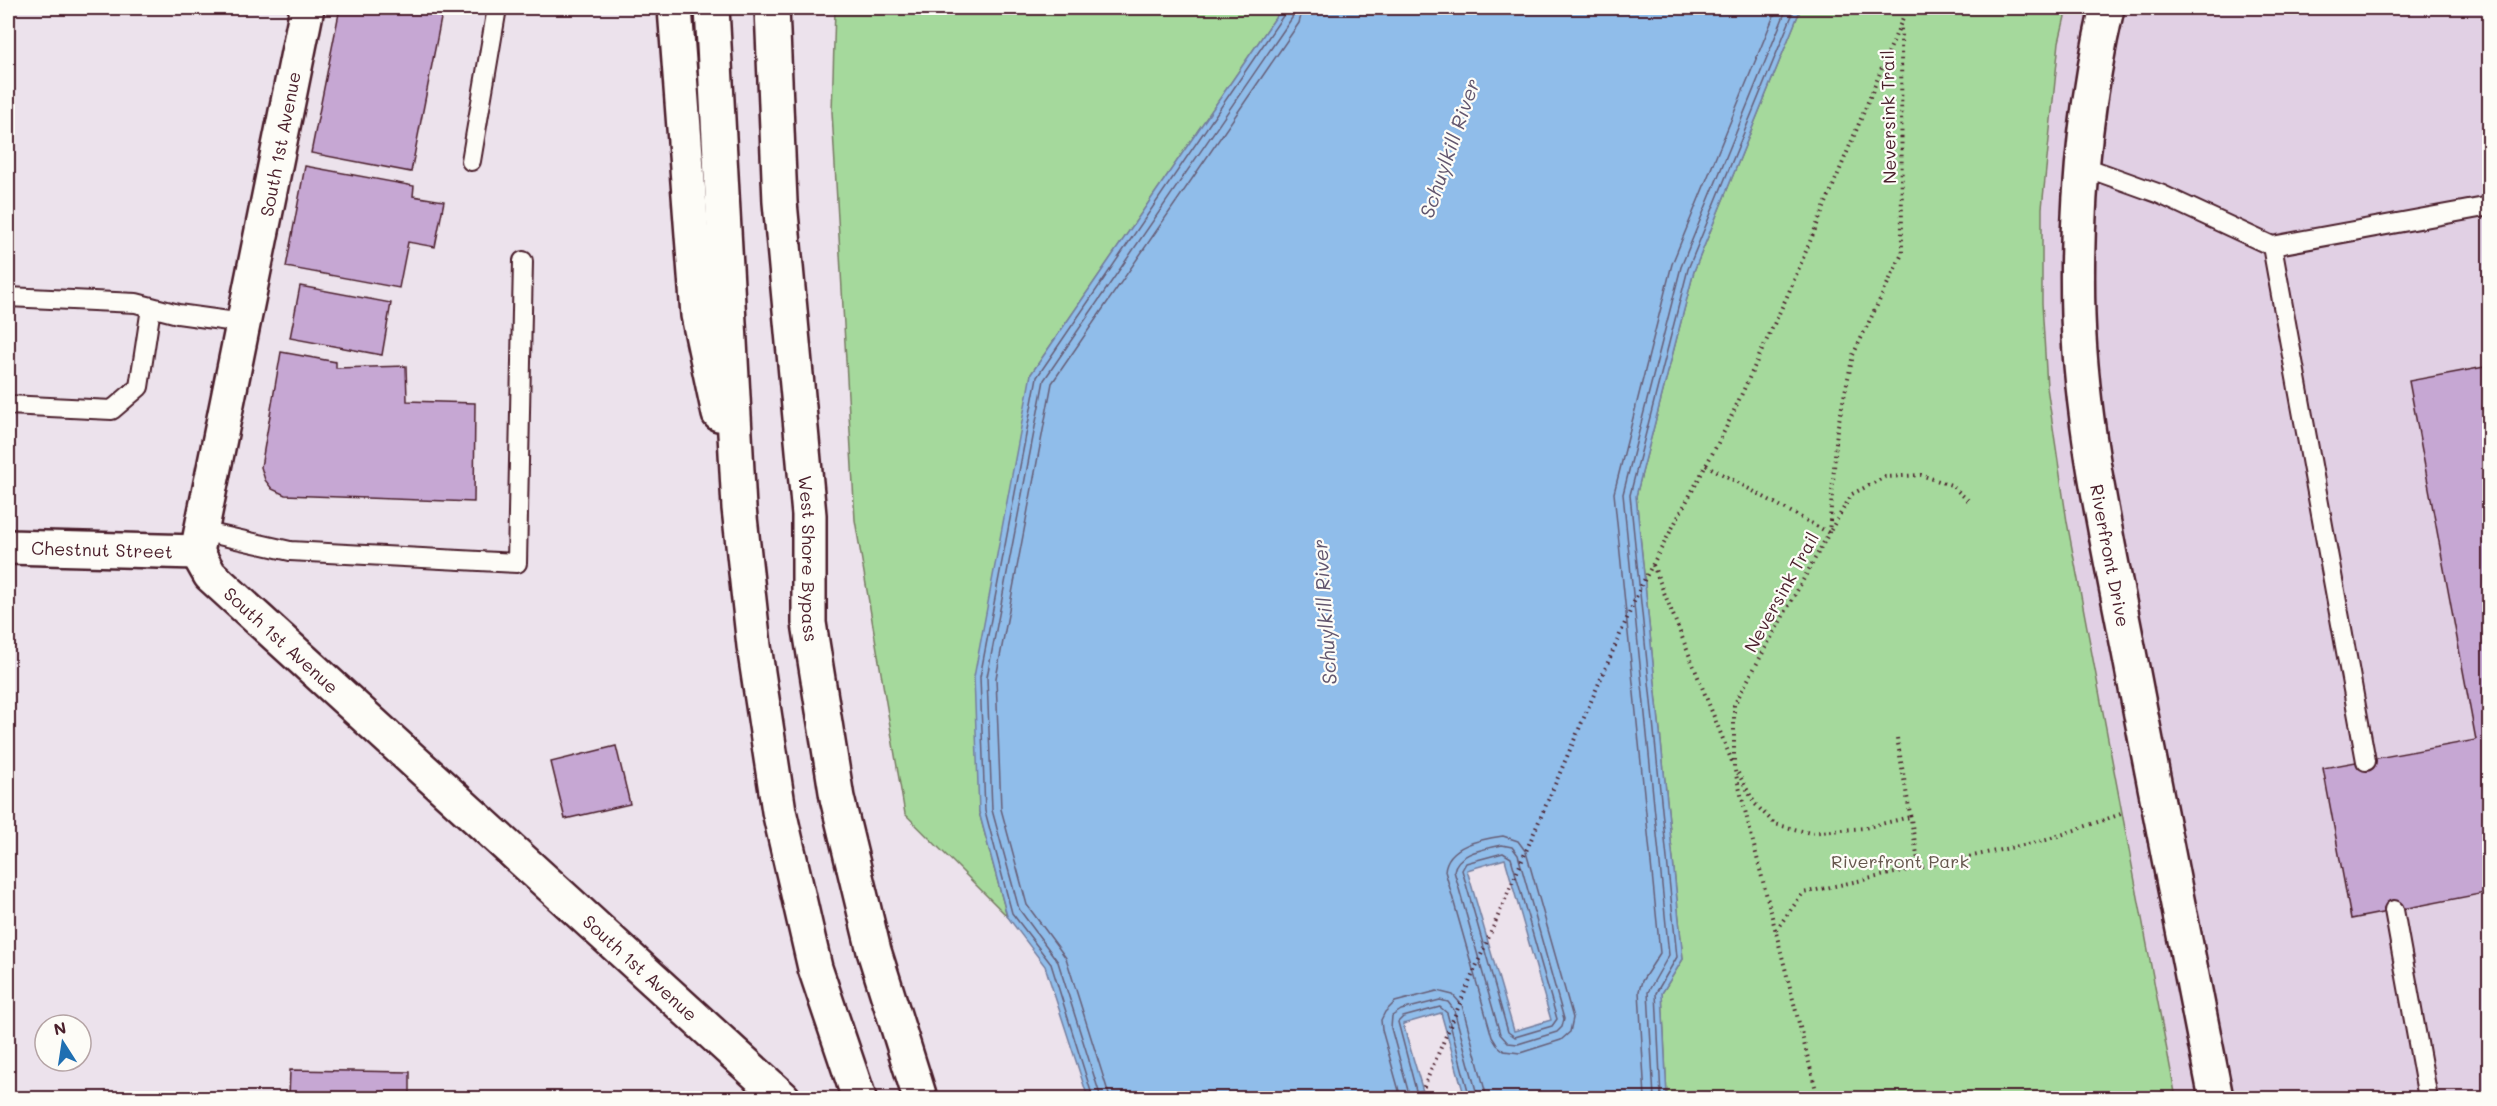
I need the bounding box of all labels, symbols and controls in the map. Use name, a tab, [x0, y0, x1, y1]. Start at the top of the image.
street label: Neversink Trail	[1875, 50, 1901, 184]
street label: South 1st Avenue	[254, 69, 306, 219]
water label: Schuylkill River	[1413, 75, 1485, 221]
street label: West Shore Bypass	[793, 474, 824, 644]
street label: Riverfront Drive	[2085, 482, 2136, 629]
street label: Neversink Trail	[1738, 528, 1824, 656]
street label: Chestnut Street	[31, 536, 173, 563]
water label: Schuylkill River	[1306, 538, 1342, 686]
street label: South 1st Avenue	[219, 582, 344, 699]
park label: Riverfront Park	[1831, 849, 1969, 873]
street label: South 1st Avenue	[578, 909, 703, 1026]
north arrow	[33, 1013, 93, 1073]
text: N	[52, 1016, 68, 1039]

